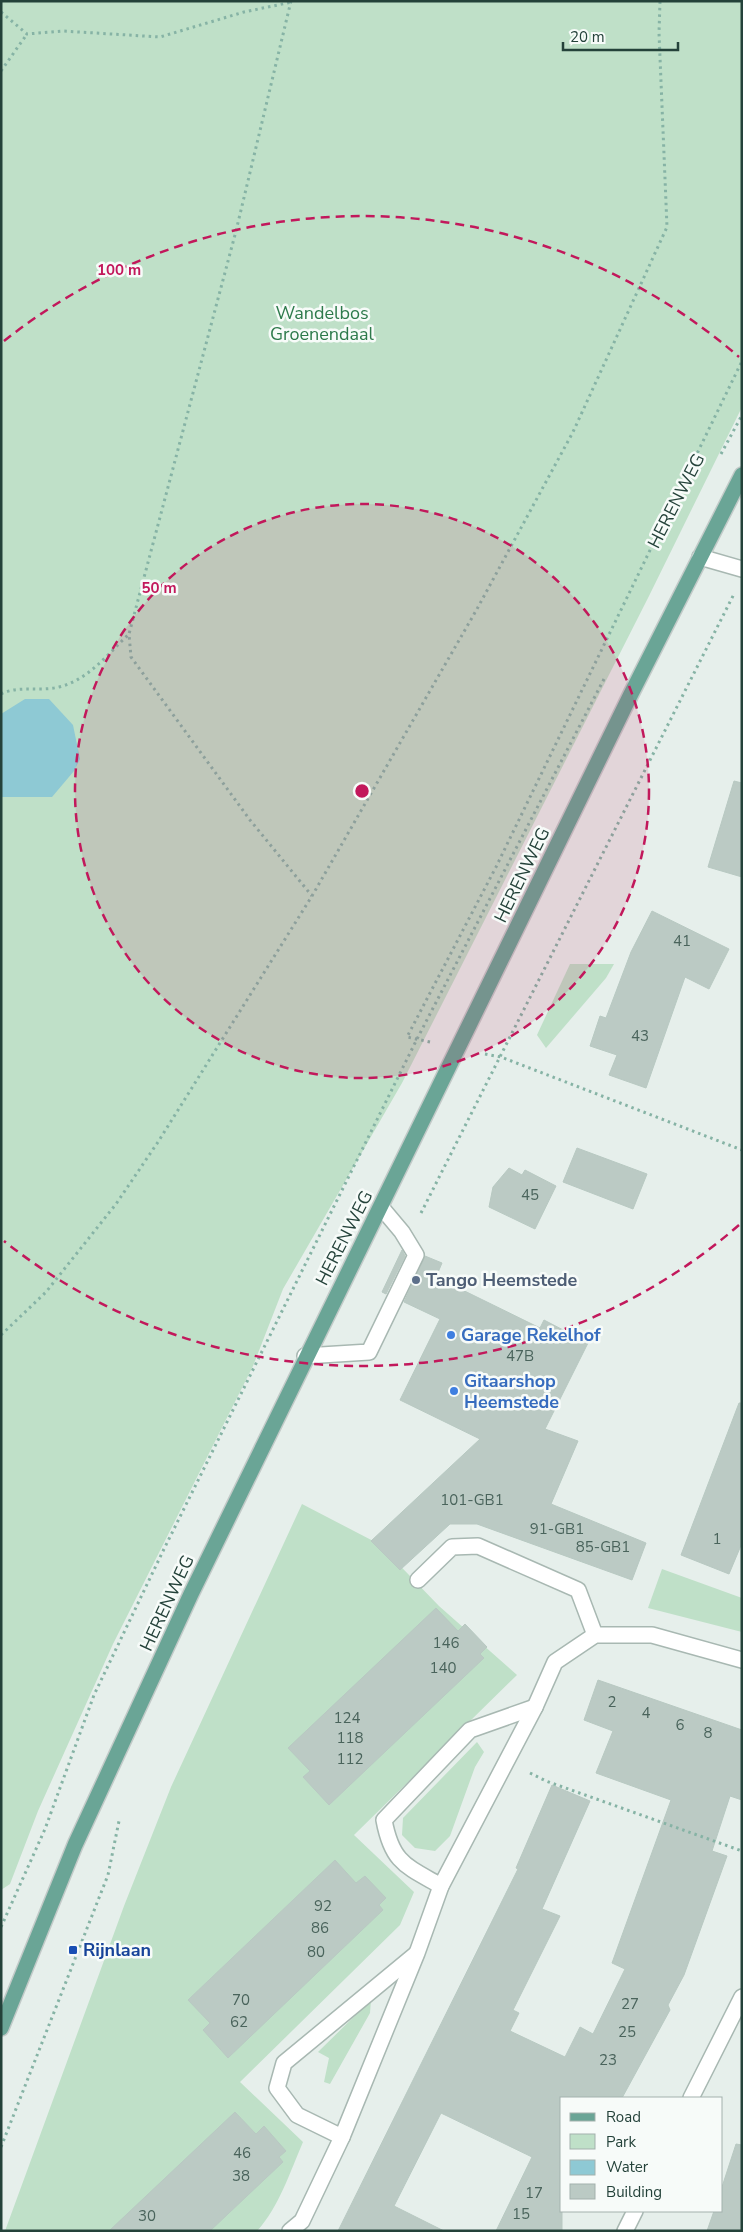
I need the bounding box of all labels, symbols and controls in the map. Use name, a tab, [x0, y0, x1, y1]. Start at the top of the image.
scale bar	[563, 20, 678, 52]
text: 20 m	[570, 27, 605, 47]
text: 100 m	[97, 260, 141, 280]
park label: Wandelbos Groenendaal	[270, 301, 375, 346]
street label: HERENWEG	[642, 449, 710, 553]
text: 50 m	[141, 578, 177, 598]
centre of rings	[353, 782, 371, 800]
street label: HERENWEG	[489, 823, 555, 927]
house number: 41	[673, 931, 691, 951]
house number: 43	[631, 1026, 649, 1046]
house number: 45	[521, 1185, 539, 1205]
street label: HERENWEG	[310, 1186, 378, 1290]
place label: Tango Heemstede	[426, 1268, 578, 1292]
marker: Tango Heemstede	[410, 1274, 422, 1286]
place label: Garage Rekelhof	[461, 1323, 601, 1347]
marker: Garage Rekelhof	[445, 1329, 457, 1341]
house number: 47B	[506, 1346, 534, 1366]
place label: Gitaarshop Heemstede	[464, 1369, 559, 1414]
marker: Gitaarshop Heemstede	[448, 1385, 460, 1397]
house number: 101-GB1	[440, 1490, 504, 1510]
house number: 91-GB1	[530, 1519, 584, 1539]
house number: 1	[712, 1529, 722, 1549]
house number: 85-GB1	[576, 1537, 630, 1557]
street label: HERENWEG	[134, 1551, 200, 1655]
house number: 146	[432, 1633, 460, 1653]
house number: 140	[429, 1658, 457, 1678]
house number: 2	[607, 1692, 617, 1712]
house number: 4	[641, 1703, 651, 1723]
house number: 124	[333, 1708, 361, 1728]
house number: 6	[675, 1715, 685, 1735]
house number: 8	[703, 1723, 713, 1743]
house number: 118	[336, 1728, 364, 1748]
house number: 112	[336, 1749, 364, 1769]
house number: 92	[314, 1896, 332, 1916]
house number: 86	[311, 1918, 329, 1938]
place label: Rijnlaan	[83, 1938, 151, 1962]
house number: 80	[307, 1942, 325, 1962]
marker: Rijnlaan	[67, 1944, 79, 1956]
house number: 70	[232, 1990, 250, 2010]
house number: 27	[621, 1994, 639, 2014]
house number: 62	[230, 2012, 248, 2032]
house number: 25	[618, 2022, 636, 2042]
house number: 23	[599, 2050, 617, 2070]
legend	[560, 2097, 723, 2212]
text: Road	[606, 2107, 641, 2127]
text: Park	[606, 2132, 636, 2152]
house number: 46	[233, 2143, 251, 2163]
text: Water	[606, 2157, 649, 2177]
house number: 38	[232, 2166, 250, 2186]
text: Building	[606, 2182, 662, 2202]
house number: 17	[525, 2183, 543, 2203]
house number: 15	[512, 2204, 530, 2224]
house number: 30	[138, 2206, 156, 2226]

